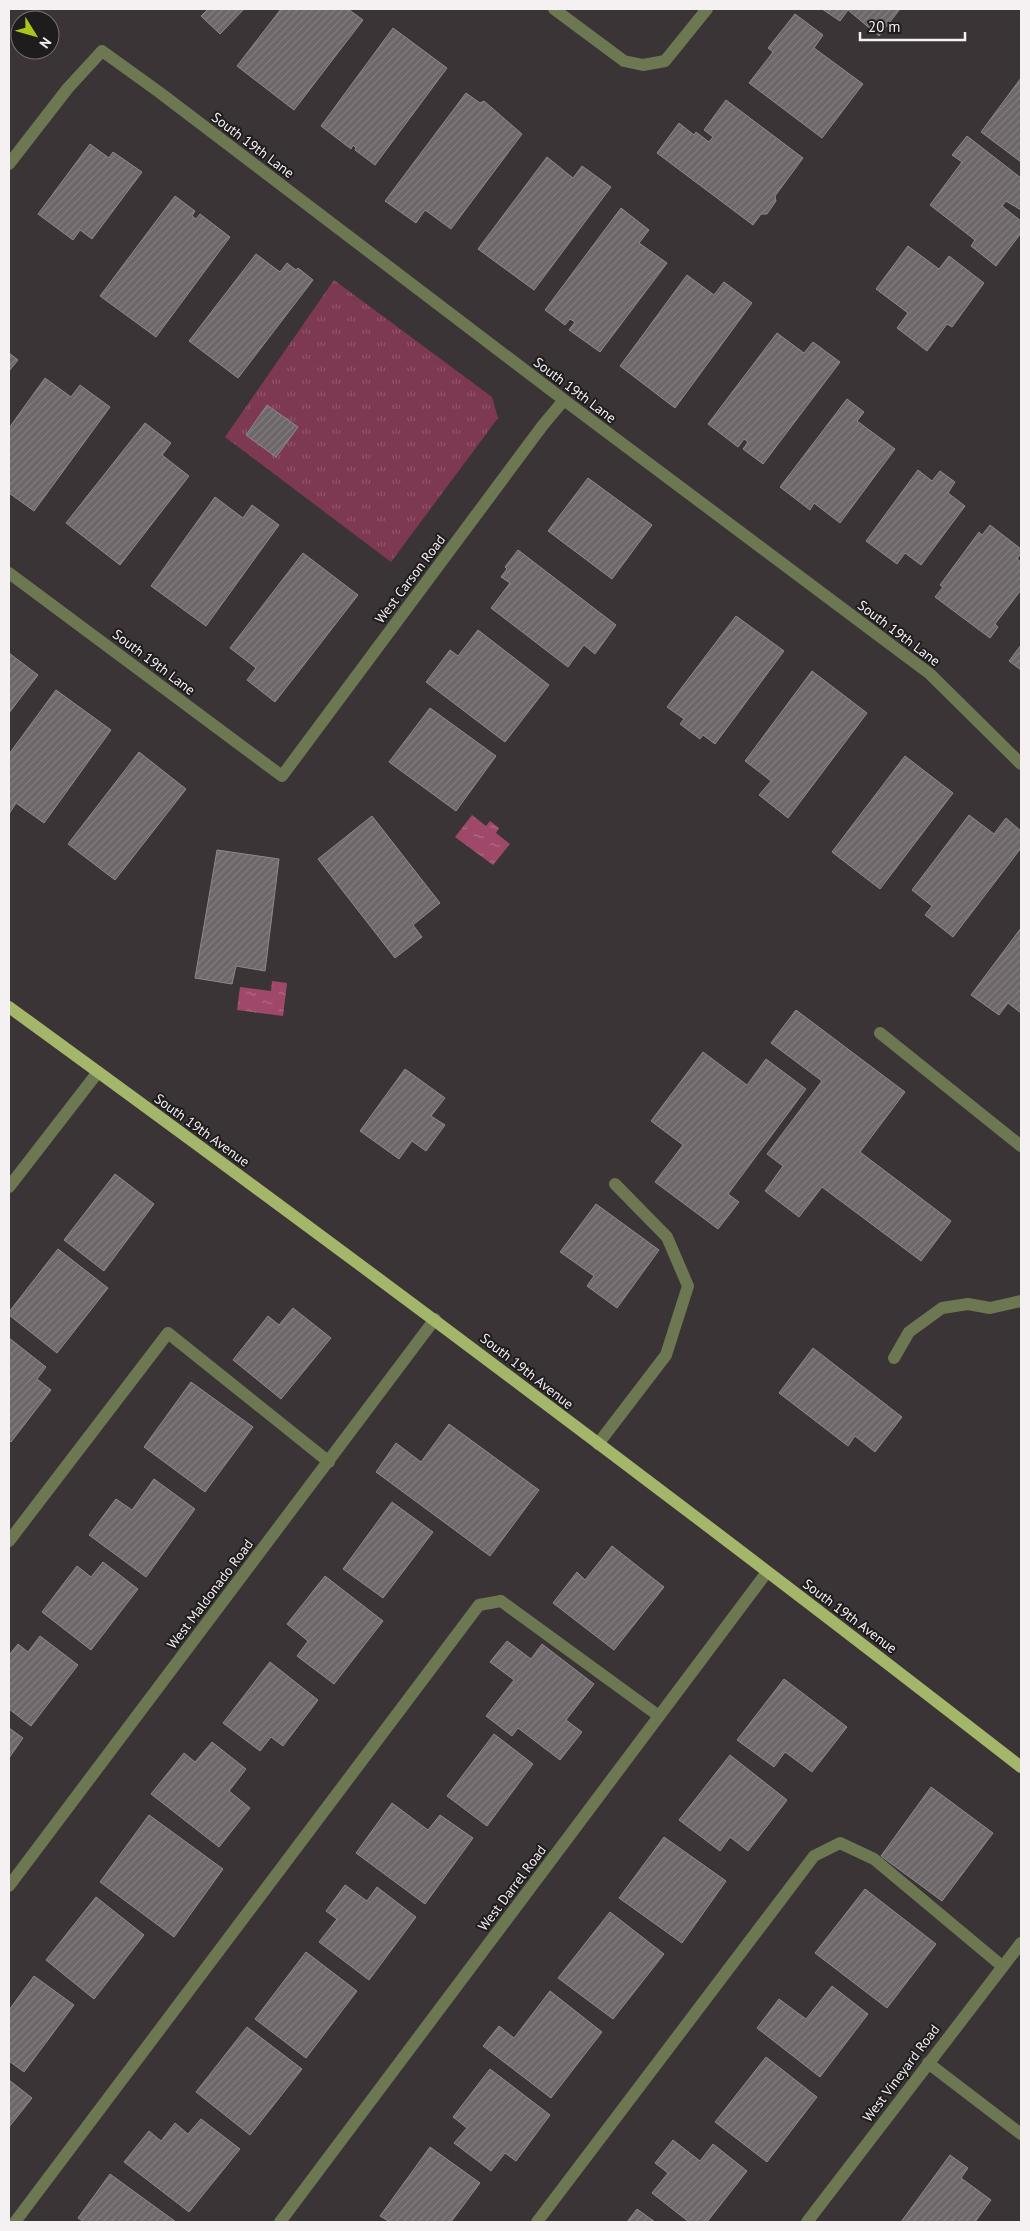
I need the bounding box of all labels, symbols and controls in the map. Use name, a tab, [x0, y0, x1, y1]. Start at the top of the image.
north arrow	[10, 10, 60, 60]
scale bar	[860, 10, 965, 42]
text: 20 m	[868, 17, 901, 36]
text: N	[35, 34, 55, 52]
street label: South 19th Lane	[208, 108, 298, 182]
street label: South 19th Lane	[530, 353, 620, 427]
street label: West Carson Road	[371, 531, 449, 627]
street label: South 19th Lane	[854, 596, 944, 670]
street label: South 19th Lane	[109, 625, 199, 699]
street label: South 19th Avenue	[151, 1089, 253, 1171]
street label: South 19th Avenue	[477, 1329, 577, 1413]
street label: West Maldonado Road	[163, 1536, 257, 1652]
street label: South 19th Avenue	[799, 1575, 901, 1657]
street label: West Darrel Road	[474, 1842, 550, 1934]
street label: West Vineyard Road	[858, 2021, 944, 2125]

